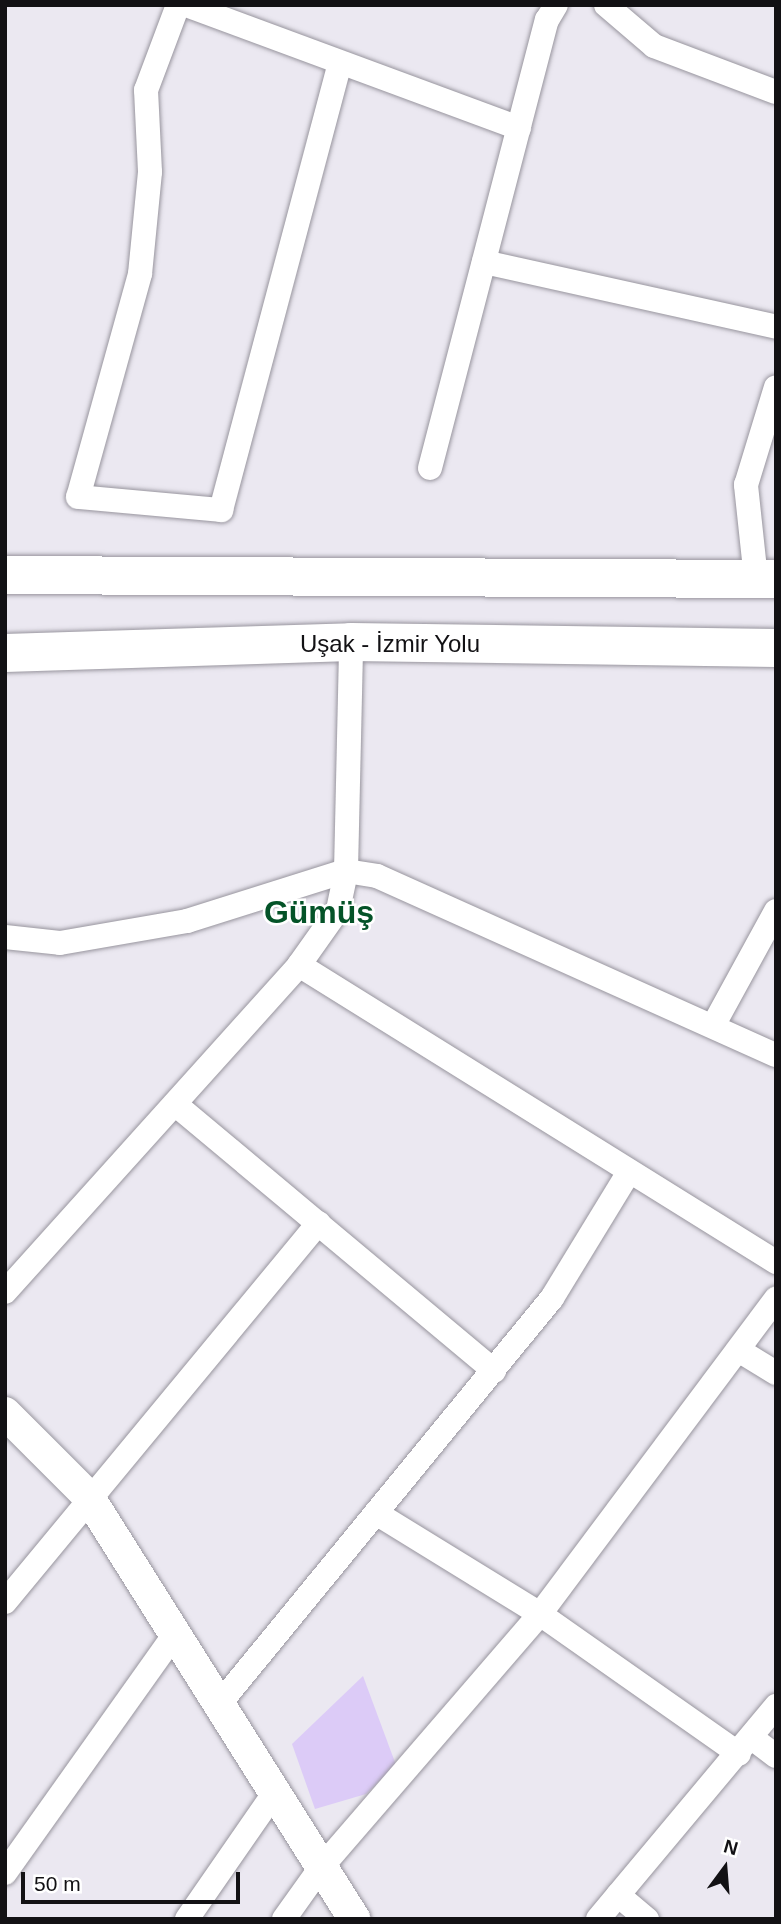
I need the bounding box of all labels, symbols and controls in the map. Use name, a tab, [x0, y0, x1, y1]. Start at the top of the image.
street label: Uşak - İzmir Yolu	[300, 630, 480, 658]
district label: Gümüş	[264, 893, 374, 931]
north arrow	[690, 1833, 760, 1903]
text: N	[721, 1835, 740, 1859]
scale bar	[24, 1857, 243, 1901]
text: 50 m	[34, 1872, 81, 1895]

